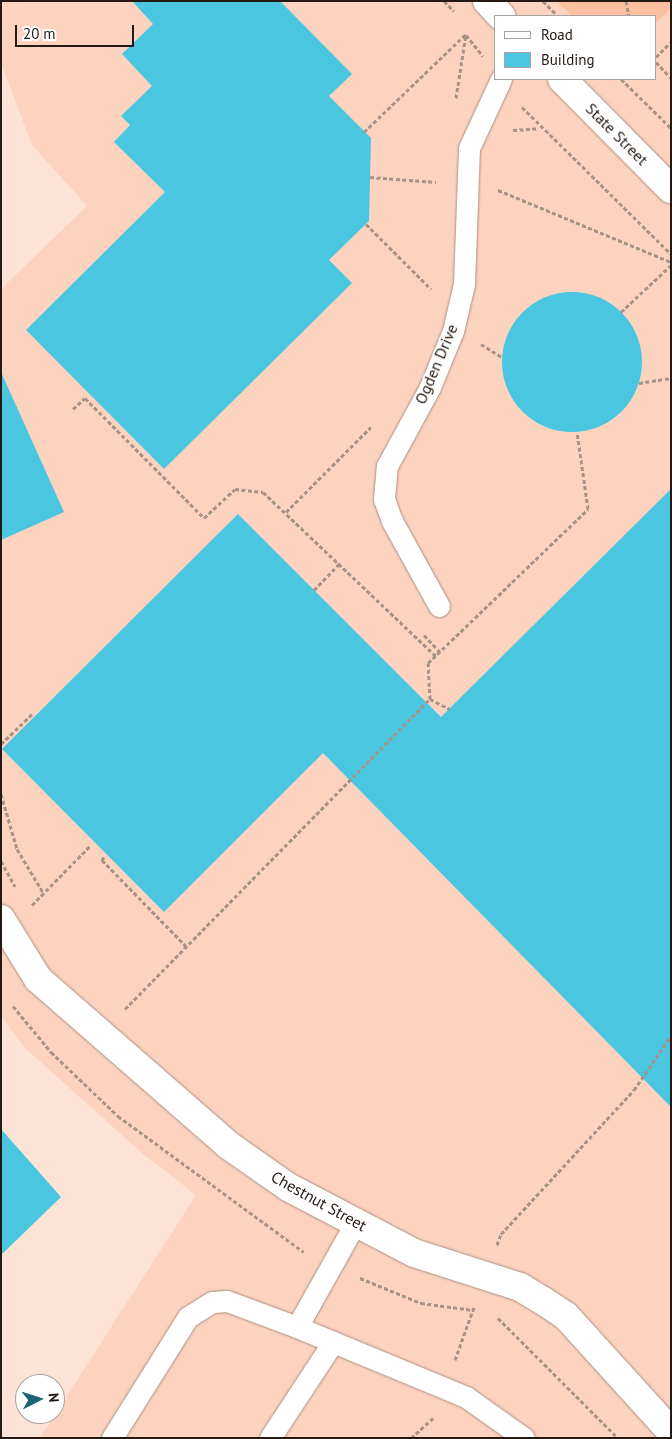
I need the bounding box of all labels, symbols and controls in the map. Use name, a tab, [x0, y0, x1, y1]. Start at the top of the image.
scale bar	[18, 15, 136, 47]
legend	[494, 15, 657, 80]
text: 20 m	[23, 24, 56, 43]
text: Road	[541, 25, 573, 44]
text: Building	[541, 50, 595, 69]
street label: State Street	[582, 99, 652, 169]
street label: Ogden Drive	[411, 321, 461, 407]
street label: Chestnut Street	[268, 1167, 370, 1235]
north arrow	[15, 1374, 65, 1424]
text: N	[45, 1392, 63, 1403]

